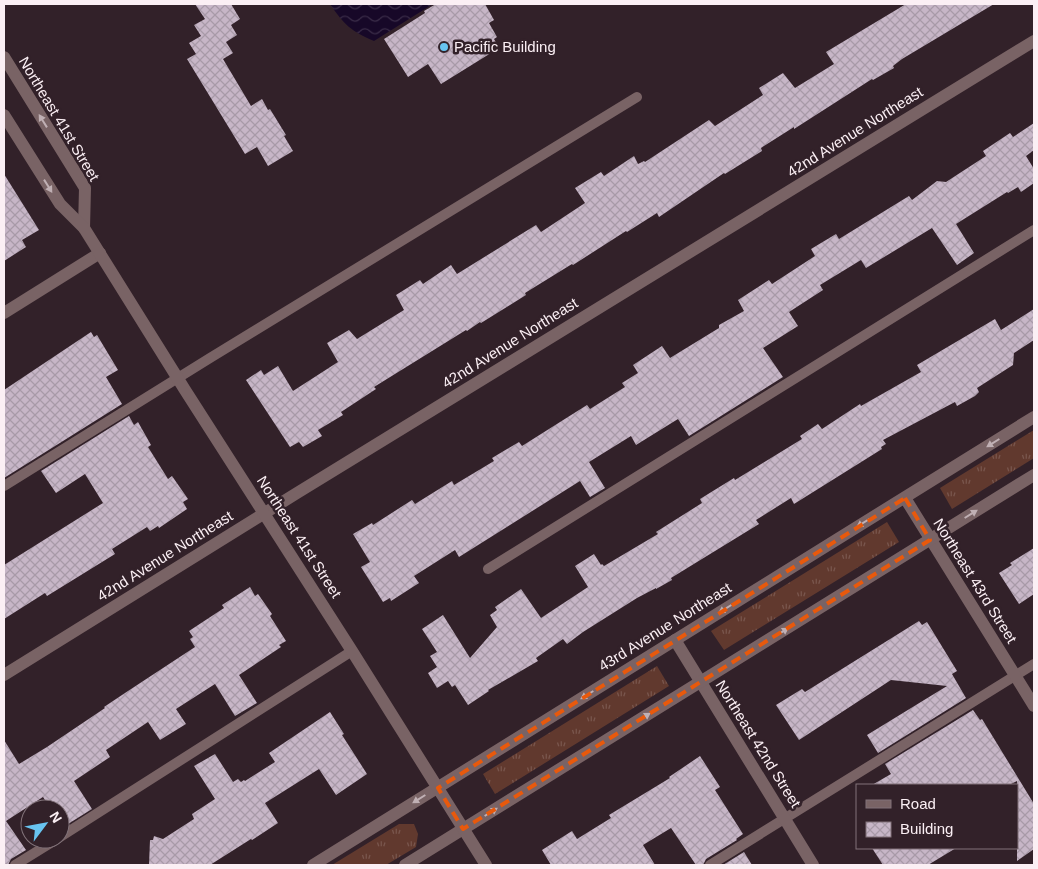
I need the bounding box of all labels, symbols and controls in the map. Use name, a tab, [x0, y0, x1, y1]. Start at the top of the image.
place label: Pacific Building	[454, 38, 556, 55]
marker: Pacific Building	[438, 41, 450, 53]
street label: Northeast 41st Street	[16, 54, 104, 185]
street label: 42nd Avenue Northeast	[784, 82, 926, 180]
one-way arrow	[39, 114, 48, 127]
one-way arrow	[44, 179, 53, 192]
street label: 42nd Avenue Northeast	[439, 293, 581, 391]
one-way arrow	[986, 438, 999, 447]
street label: Northeast 41st Street	[254, 473, 346, 601]
street label: 42nd Avenue Northeast	[94, 506, 236, 604]
one-way arrow	[965, 510, 978, 519]
street label: Northeast 43rd Street	[930, 515, 1021, 647]
one-way arrow	[857, 519, 870, 528]
street label: 43rd Avenue Northeast	[595, 578, 735, 674]
one-way arrow	[719, 604, 732, 614]
one-way arrow	[776, 627, 789, 636]
street label: Northeast 42nd Street	[712, 677, 805, 811]
one-way arrow	[581, 690, 594, 699]
one-way arrow	[638, 713, 651, 722]
legend	[856, 784, 1018, 849]
one-way arrow	[413, 794, 426, 803]
text: Road	[900, 795, 936, 812]
north arrow	[20, 799, 70, 849]
one-way arrow	[484, 807, 498, 816]
text: N	[47, 809, 65, 826]
text: Building	[900, 820, 953, 837]

